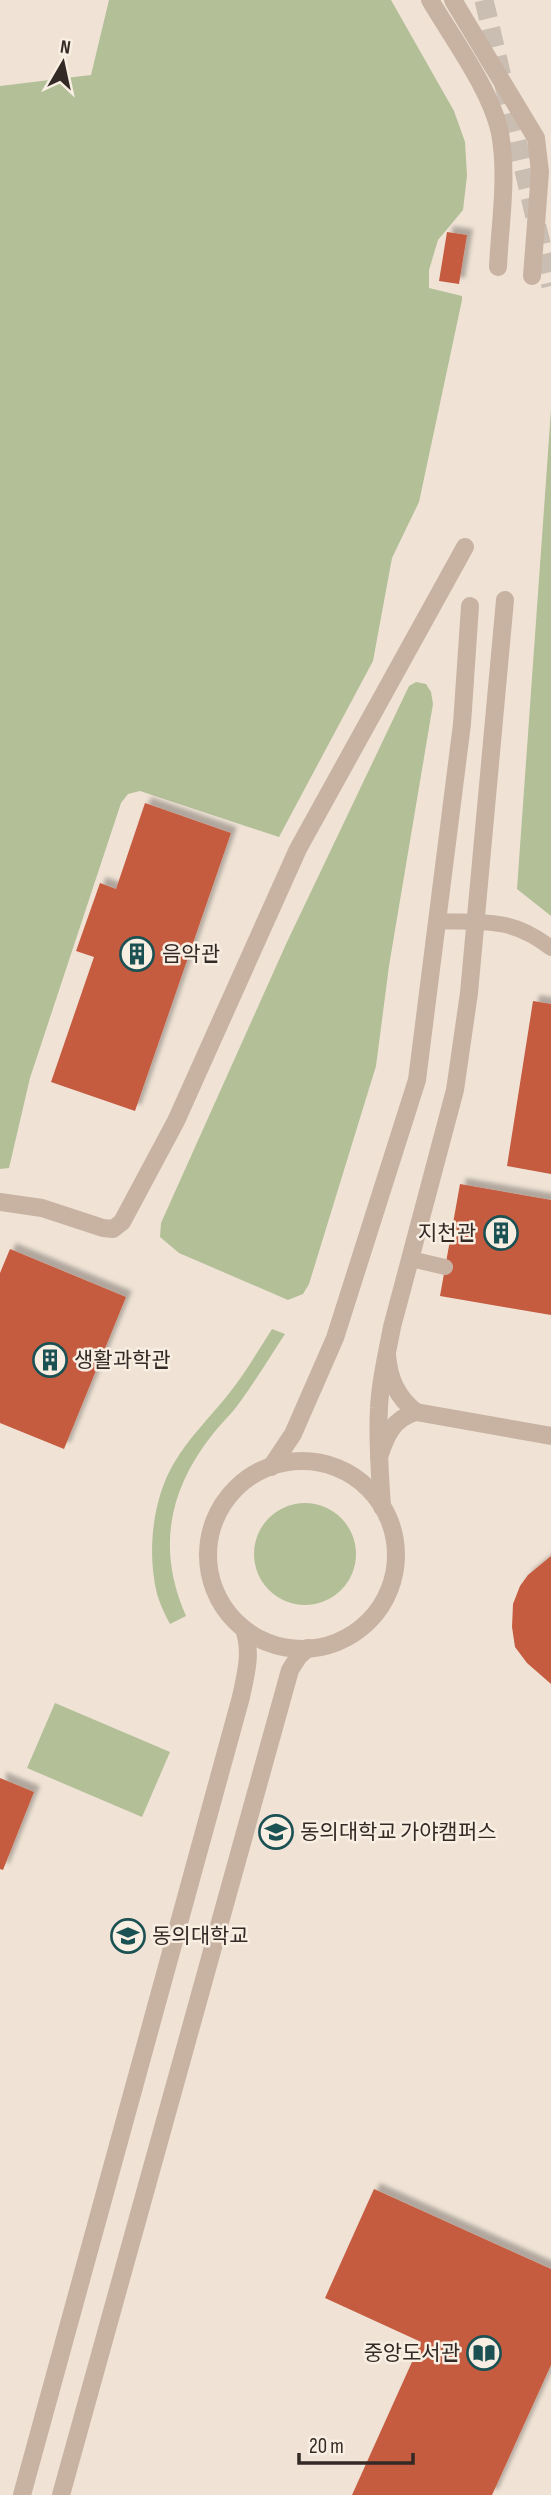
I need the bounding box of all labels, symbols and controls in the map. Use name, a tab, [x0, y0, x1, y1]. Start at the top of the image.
north arrow	[28, 28, 98, 98]
text: N	[59, 36, 72, 60]
building icon: 음악관	[118, 935, 156, 973]
place label: 음악관	[162, 942, 220, 967]
building icon: 지천관	[482, 1214, 520, 1252]
place label: 지천관	[418, 1221, 476, 1246]
building icon: 생활과학관	[31, 1341, 69, 1379]
place label: 생활과학관	[74, 1348, 171, 1373]
school or university icon: 동의대학교 가야캠퍼스	[257, 1813, 295, 1851]
place label: 동의대학교 가야캠퍼스	[300, 1820, 497, 1845]
school or university icon: 동의대학교	[109, 1917, 147, 1955]
place label: 동의대학교	[152, 1924, 249, 1949]
library icon: 중앙도서관	[465, 2334, 503, 2372]
place label: 중앙도서관	[363, 2341, 460, 2366]
scale bar	[299, 2422, 413, 2466]
text: 20 m	[309, 2434, 344, 2459]

